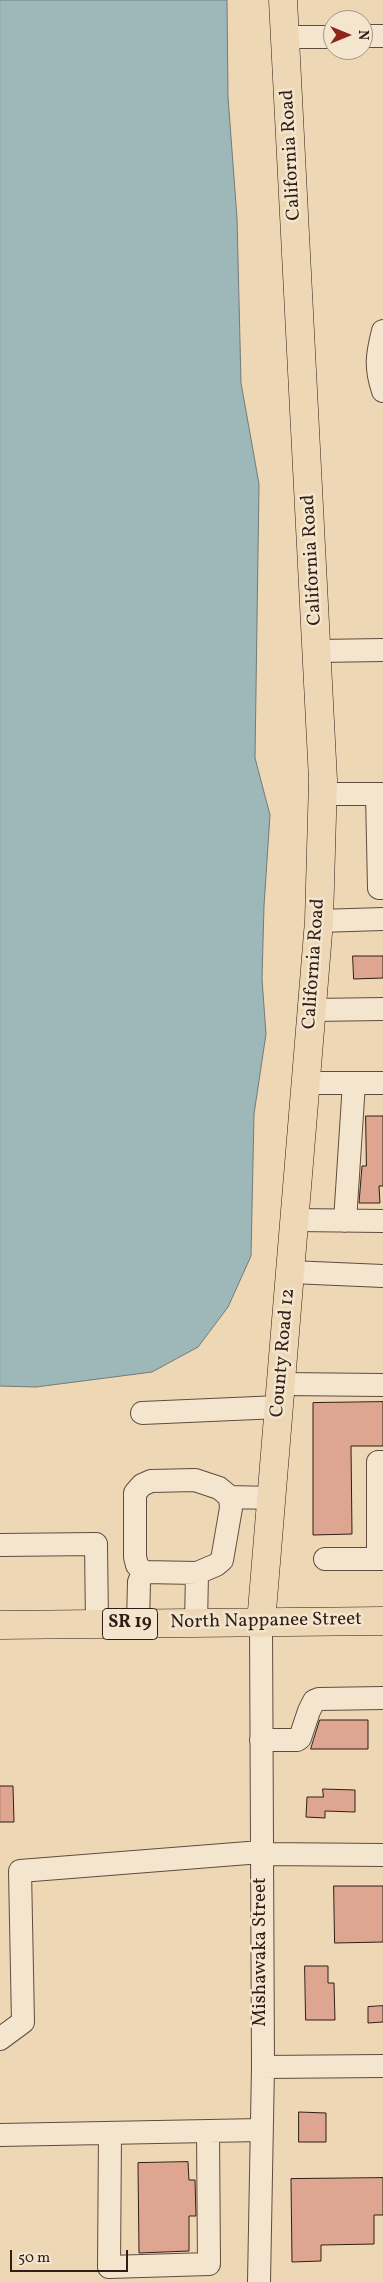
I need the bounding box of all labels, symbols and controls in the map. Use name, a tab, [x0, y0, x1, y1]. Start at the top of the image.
north arrow	[323, 10, 373, 60]
text: N	[353, 30, 372, 40]
street label: California Road	[277, 89, 307, 221]
street label: California Road	[298, 494, 328, 626]
street label: California Road	[299, 898, 331, 1030]
street label: County Road 12	[267, 1287, 301, 1419]
road number: SR 19	[102, 1608, 158, 1640]
street label: North Nappanee Street	[170, 1609, 362, 1635]
street label: Mishawaka Street	[251, 1877, 273, 2027]
scale bar	[12, 2240, 130, 2272]
text: 50 m	[18, 2248, 50, 2269]

